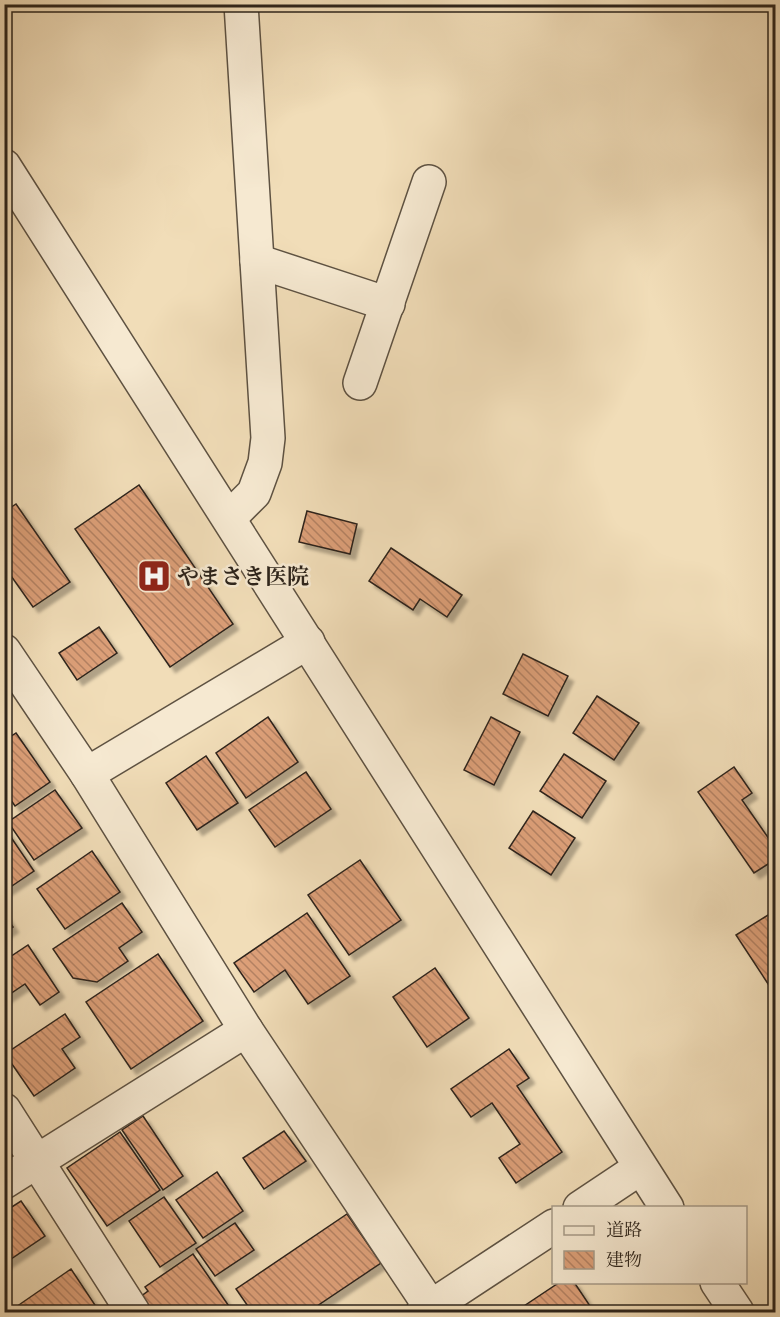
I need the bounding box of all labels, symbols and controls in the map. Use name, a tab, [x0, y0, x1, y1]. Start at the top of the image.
hospital icon: やまさき医院	[136, 558, 172, 594]
place label: やまさき医院	[177, 563, 309, 594]
legend	[552, 1206, 747, 1284]
text: 道路	[606, 1219, 642, 1244]
text: 建物	[606, 1249, 642, 1274]

